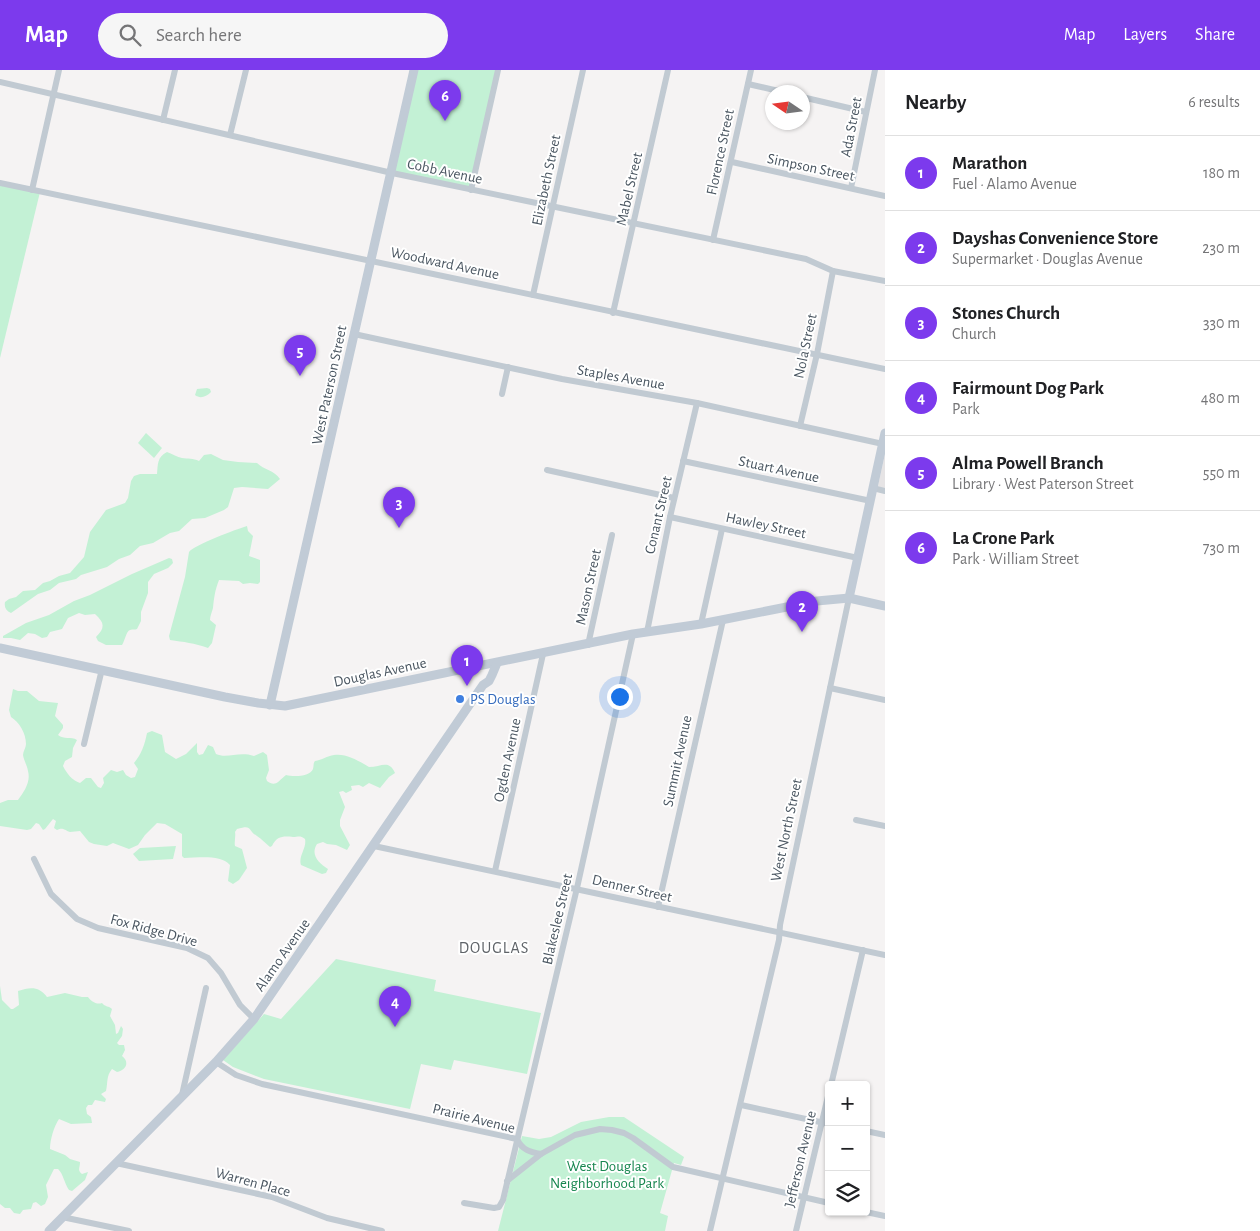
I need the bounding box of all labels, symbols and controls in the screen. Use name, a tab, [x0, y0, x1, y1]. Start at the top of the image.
search box	[98, 13, 448, 58]
icon: search	[116, 21, 144, 49]
text: Map	[25, 23, 68, 47]
text: Search here	[156, 26, 242, 45]
text: Map	[1064, 26, 1095, 44]
text: Layers	[1123, 26, 1167, 44]
text: Share	[1195, 26, 1235, 44]
pin: 6	[429, 80, 461, 121]
north arrow	[765, 85, 810, 130]
text: Nearby	[905, 92, 966, 113]
text: 6 results	[1188, 94, 1240, 110]
street label: Ada Street	[838, 96, 865, 158]
street label: Florence Street	[704, 108, 737, 196]
street label: Elizabeth Street	[530, 133, 564, 227]
street label: Mabel Street	[614, 151, 645, 227]
street label: Simpson Street	[766, 151, 856, 184]
text: Marathon	[952, 154, 1027, 173]
street label: Cobb Avenue	[406, 156, 484, 187]
text: 1	[918, 165, 924, 181]
text: 180 m	[1203, 165, 1240, 181]
text: Fuel · Alamo Avenue	[952, 176, 1077, 192]
text: Dayshas Convenience Store	[952, 229, 1158, 248]
text: 2	[917, 240, 925, 256]
text: 230 m	[1202, 240, 1240, 256]
street label: Woodward Avenue	[389, 245, 501, 282]
text: Supermarket · Douglas Avenue	[952, 251, 1143, 267]
text: Stones Church	[952, 304, 1060, 323]
street label: Nola Street	[791, 312, 820, 380]
text: 3	[918, 315, 924, 331]
text: 330 m	[1203, 315, 1240, 331]
street label: West Paterson Street	[310, 324, 349, 446]
text: Church	[952, 326, 996, 342]
pin: 5	[284, 335, 316, 376]
street label: Staples Avenue	[576, 362, 666, 393]
text: Fairmount Dog Park	[952, 379, 1104, 398]
text: 4	[917, 390, 925, 406]
text: 480 m	[1201, 390, 1240, 406]
text: Park	[952, 401, 980, 417]
street label: Stuart Avenue	[737, 454, 821, 485]
text: Alma Powell Branch	[952, 454, 1104, 473]
text: 5	[918, 465, 924, 481]
text: 550 m	[1203, 465, 1240, 481]
street label: Conant Street	[642, 474, 675, 556]
text: Library · West Paterson Street	[952, 476, 1134, 492]
pin: 3	[383, 487, 415, 528]
street label: Hawley Street	[724, 510, 808, 541]
text: La Crone Park	[952, 529, 1054, 548]
text: 6	[917, 540, 925, 556]
text: 730 m	[1203, 540, 1240, 556]
street label: Mason Street	[573, 548, 604, 626]
text: Park · William Street	[952, 551, 1079, 567]
pin: 2	[786, 591, 818, 632]
pin: 1	[451, 645, 483, 686]
street label: Douglas Avenue	[332, 655, 428, 690]
your location	[607, 684, 633, 710]
place label: PS Douglas	[470, 692, 536, 707]
marker: PS Douglas	[454, 693, 466, 705]
street label: Summit Avenue	[660, 714, 695, 808]
street label: Ogden Avenue	[491, 717, 524, 803]
street label: West North Street	[768, 777, 805, 883]
street label: Blakeslee Street	[540, 872, 575, 966]
street label: Denner Street	[591, 872, 673, 905]
street label: Fox Ridge Drive	[109, 912, 199, 949]
street label: Alamo Avenue	[252, 916, 313, 994]
district label: DOUGLAS	[459, 940, 529, 956]
pin: 4	[379, 986, 411, 1027]
map controls	[825, 1081, 870, 1216]
button: +	[825, 1081, 870, 1126]
street label: Prairie Avenue	[431, 1101, 517, 1136]
street label: Jefferson Avenue	[782, 1109, 819, 1209]
button: −	[825, 1126, 870, 1171]
park label: West Douglas Neighborhood Park	[550, 1159, 664, 1191]
street label: Warren Place	[214, 1165, 292, 1200]
button: layers	[825, 1171, 870, 1216]

